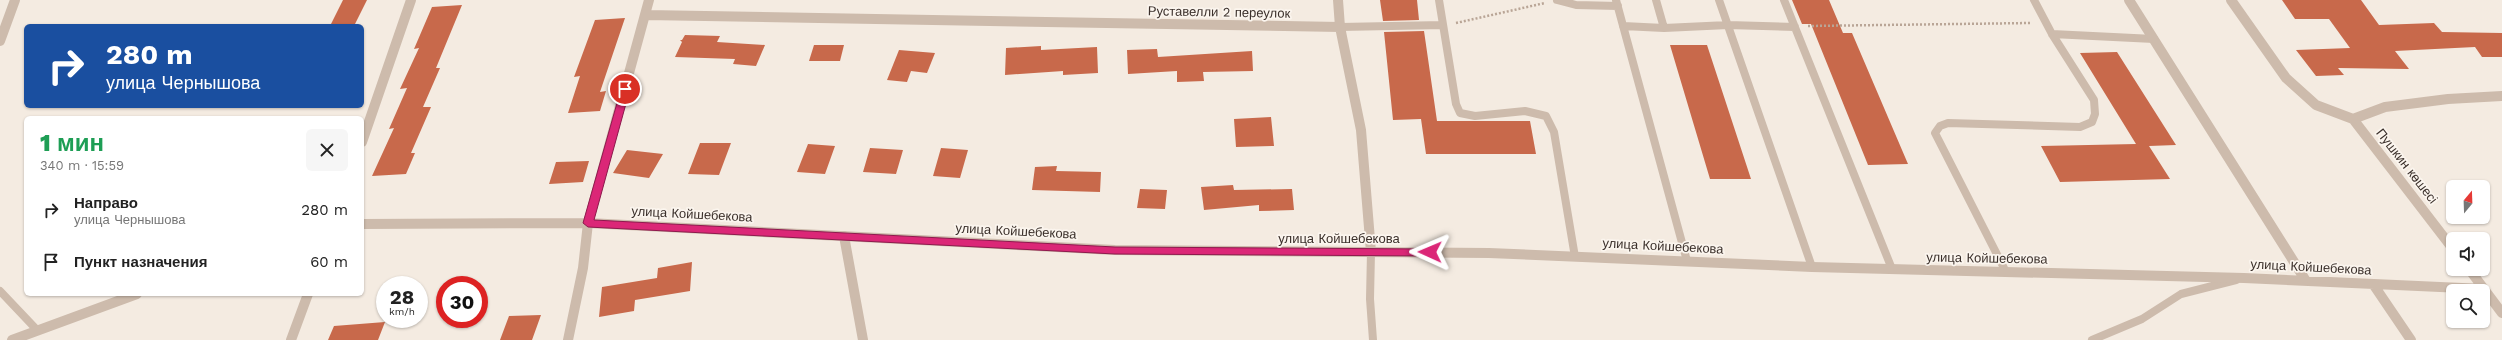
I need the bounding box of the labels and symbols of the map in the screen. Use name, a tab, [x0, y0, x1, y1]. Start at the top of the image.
street label: Руставелли 2 переулок	[1148, 3, 1291, 21]
pin	[608, 72, 642, 106]
street label: Пушкин көшесі	[2373, 126, 2441, 206]
north arrow	[2446, 180, 2490, 224]
street label: улица Койшебекова	[631, 203, 754, 225]
street label: улица Койшебекова	[955, 220, 1078, 242]
street label: улица Койшебекова	[1278, 231, 1400, 246]
position arrow	[1409, 231, 1451, 273]
street label: улица Койшебекова	[1602, 235, 1725, 257]
street label: улица Койшебекова	[1926, 249, 2049, 267]
street label: улица Койшебекова	[2250, 256, 2373, 278]
speed limit sign: 30	[436, 276, 488, 328]

